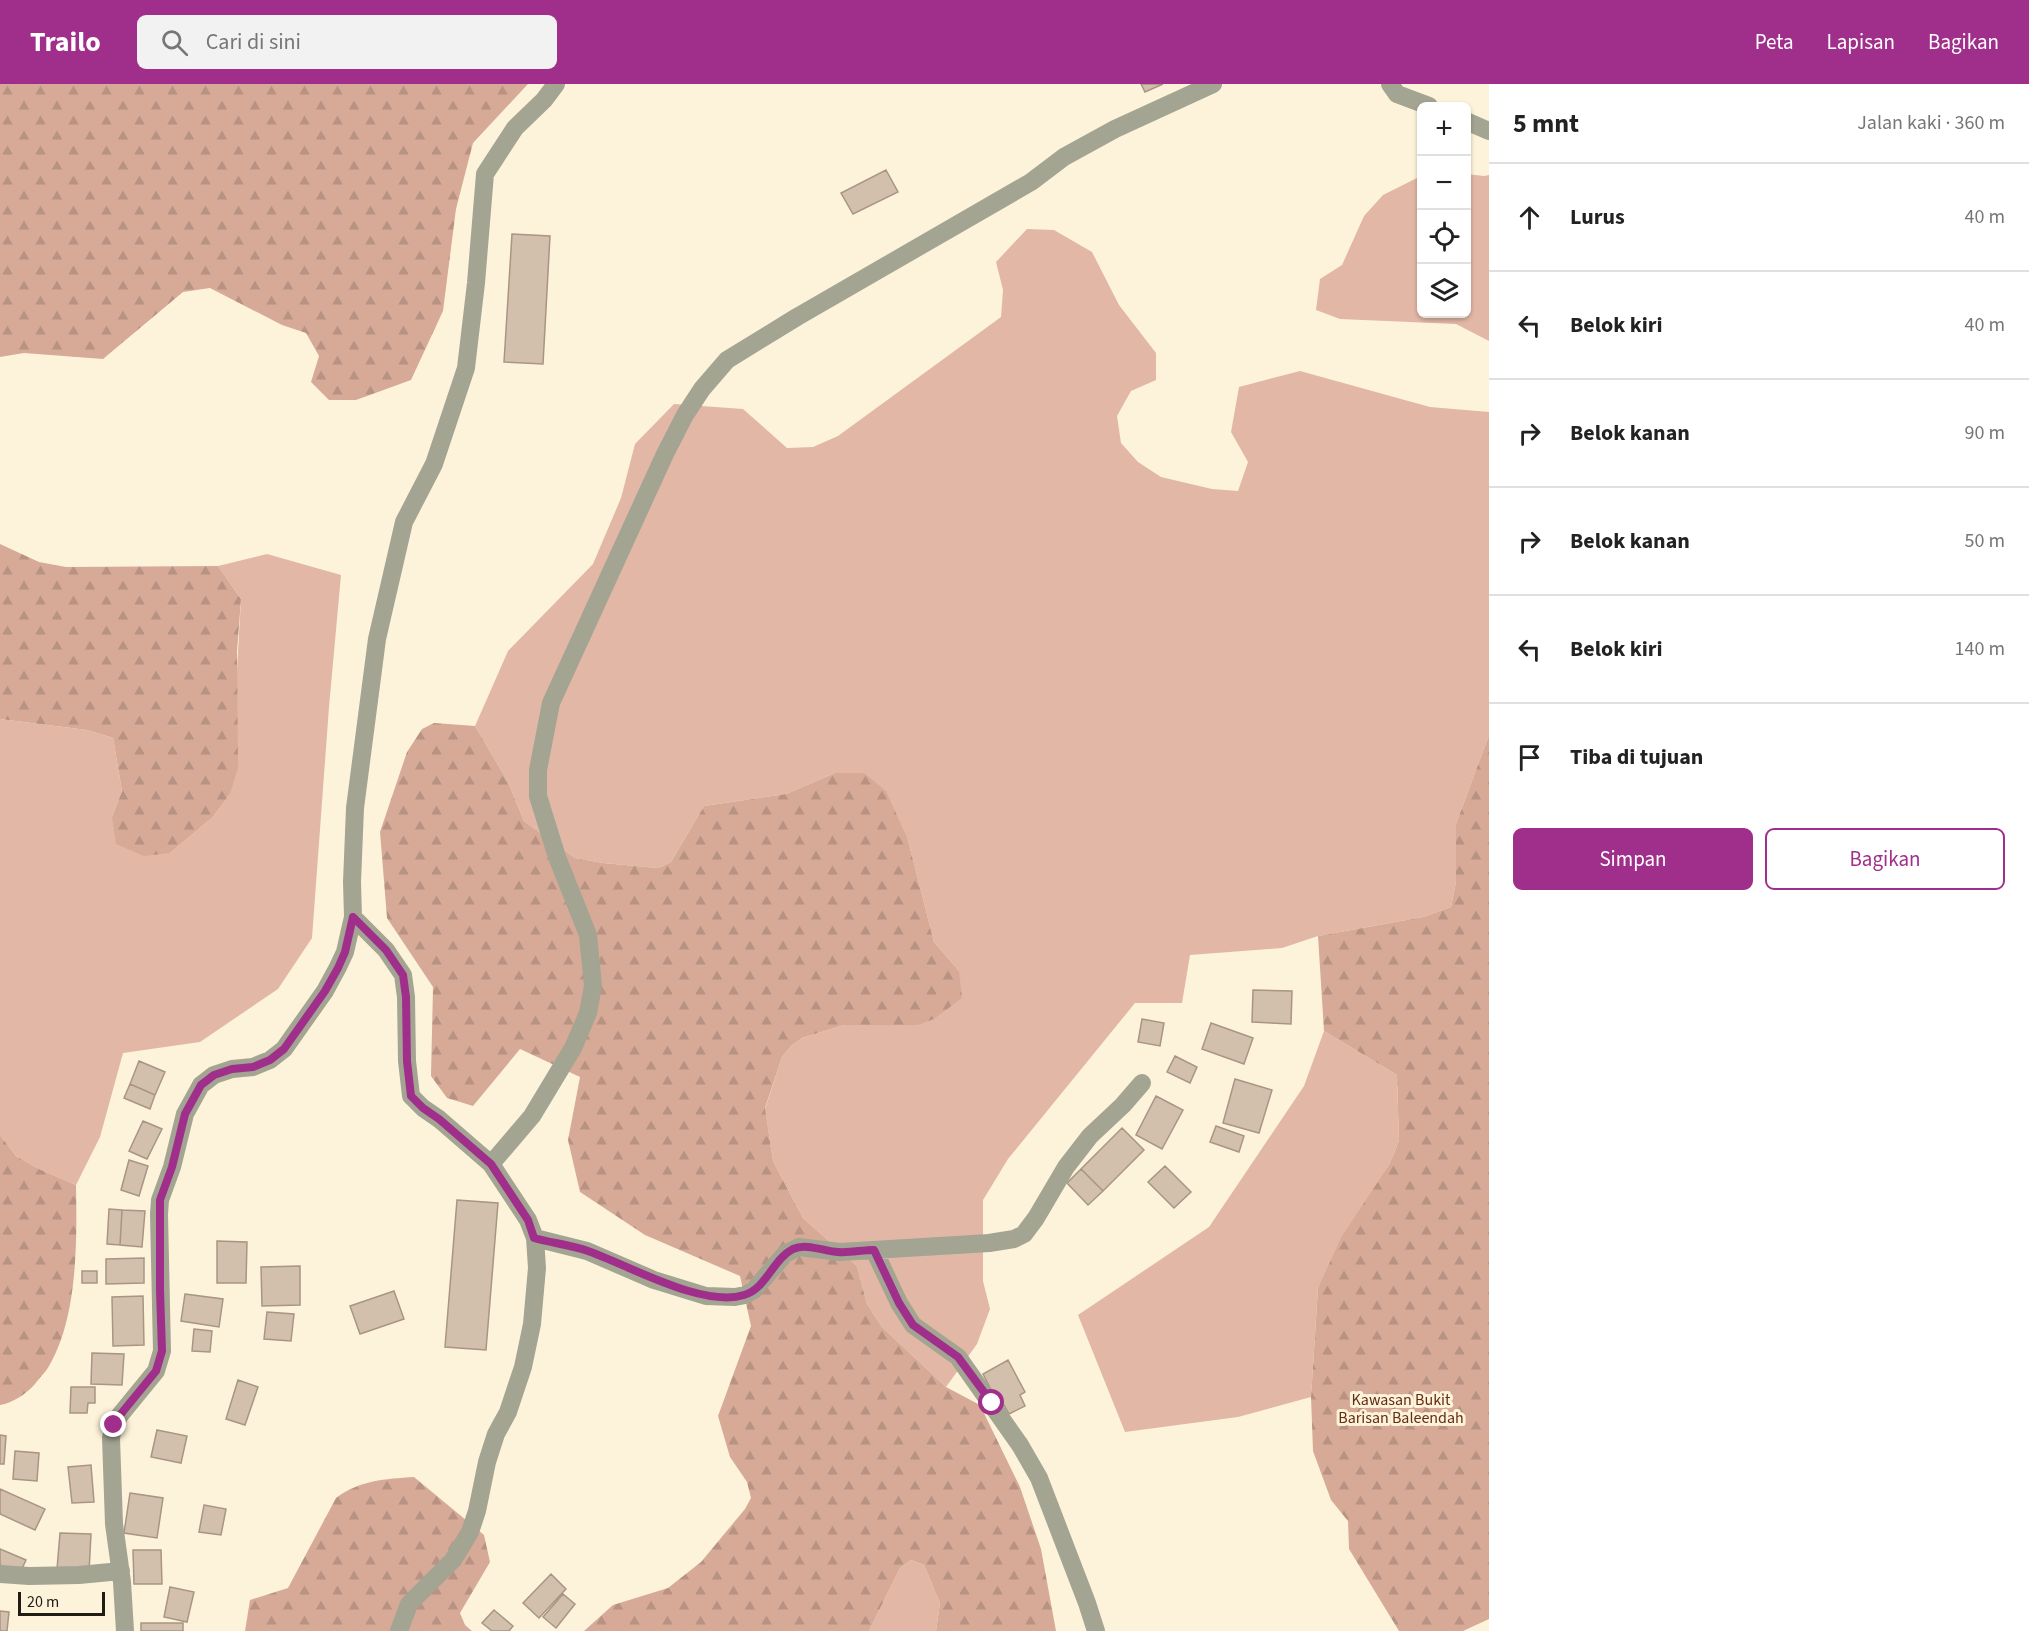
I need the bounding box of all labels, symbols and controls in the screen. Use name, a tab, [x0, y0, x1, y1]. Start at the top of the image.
search box	[137, 15, 557, 69]
text: Trailo	[30, 22, 101, 62]
icon: search	[158, 26, 191, 59]
text: Cari di sini	[206, 26, 301, 58]
text: Peta	[1755, 27, 1794, 57]
text: Lapisan	[1827, 27, 1895, 57]
text: Bagikan	[1928, 27, 1999, 57]
map controls	[1417, 102, 1471, 318]
button: +	[1417, 102, 1471, 156]
text: 5 mnt	[1513, 105, 1579, 142]
text: Jalan kaki · 360 m	[1857, 109, 2005, 137]
button: −	[1417, 156, 1471, 210]
icon: ahead	[1513, 201, 1546, 234]
text: Lurus	[1570, 201, 1625, 233]
text: 40 m	[1965, 203, 2005, 231]
button: locate	[1417, 210, 1471, 264]
button: layers	[1417, 264, 1471, 318]
icon: left	[1513, 309, 1546, 342]
text: Belok kiri	[1570, 309, 1663, 341]
text: 40 m	[1965, 311, 2005, 339]
icon: right	[1513, 417, 1546, 450]
text: Belok kanan	[1570, 417, 1690, 449]
text: 90 m	[1965, 419, 2005, 447]
icon: right	[1513, 525, 1546, 558]
text: Belok kanan	[1570, 525, 1690, 557]
text: 50 m	[1965, 527, 2005, 555]
icon: left	[1513, 633, 1546, 666]
text: Belok kiri	[1570, 633, 1663, 665]
text: 140 m	[1955, 635, 2005, 663]
icon: arrive	[1513, 741, 1546, 774]
text: Tiba di tujuan	[1570, 741, 1703, 773]
button: Simpan	[1513, 828, 1753, 890]
button: Bagikan	[1765, 828, 2005, 890]
route start	[978, 1389, 1004, 1415]
park label: Kawasan Bukit Barisan Baleendah	[1338, 1389, 1464, 1429]
route end	[100, 1411, 126, 1437]
scale bar	[18, 1589, 105, 1616]
text: 20 m	[27, 1591, 59, 1613]

